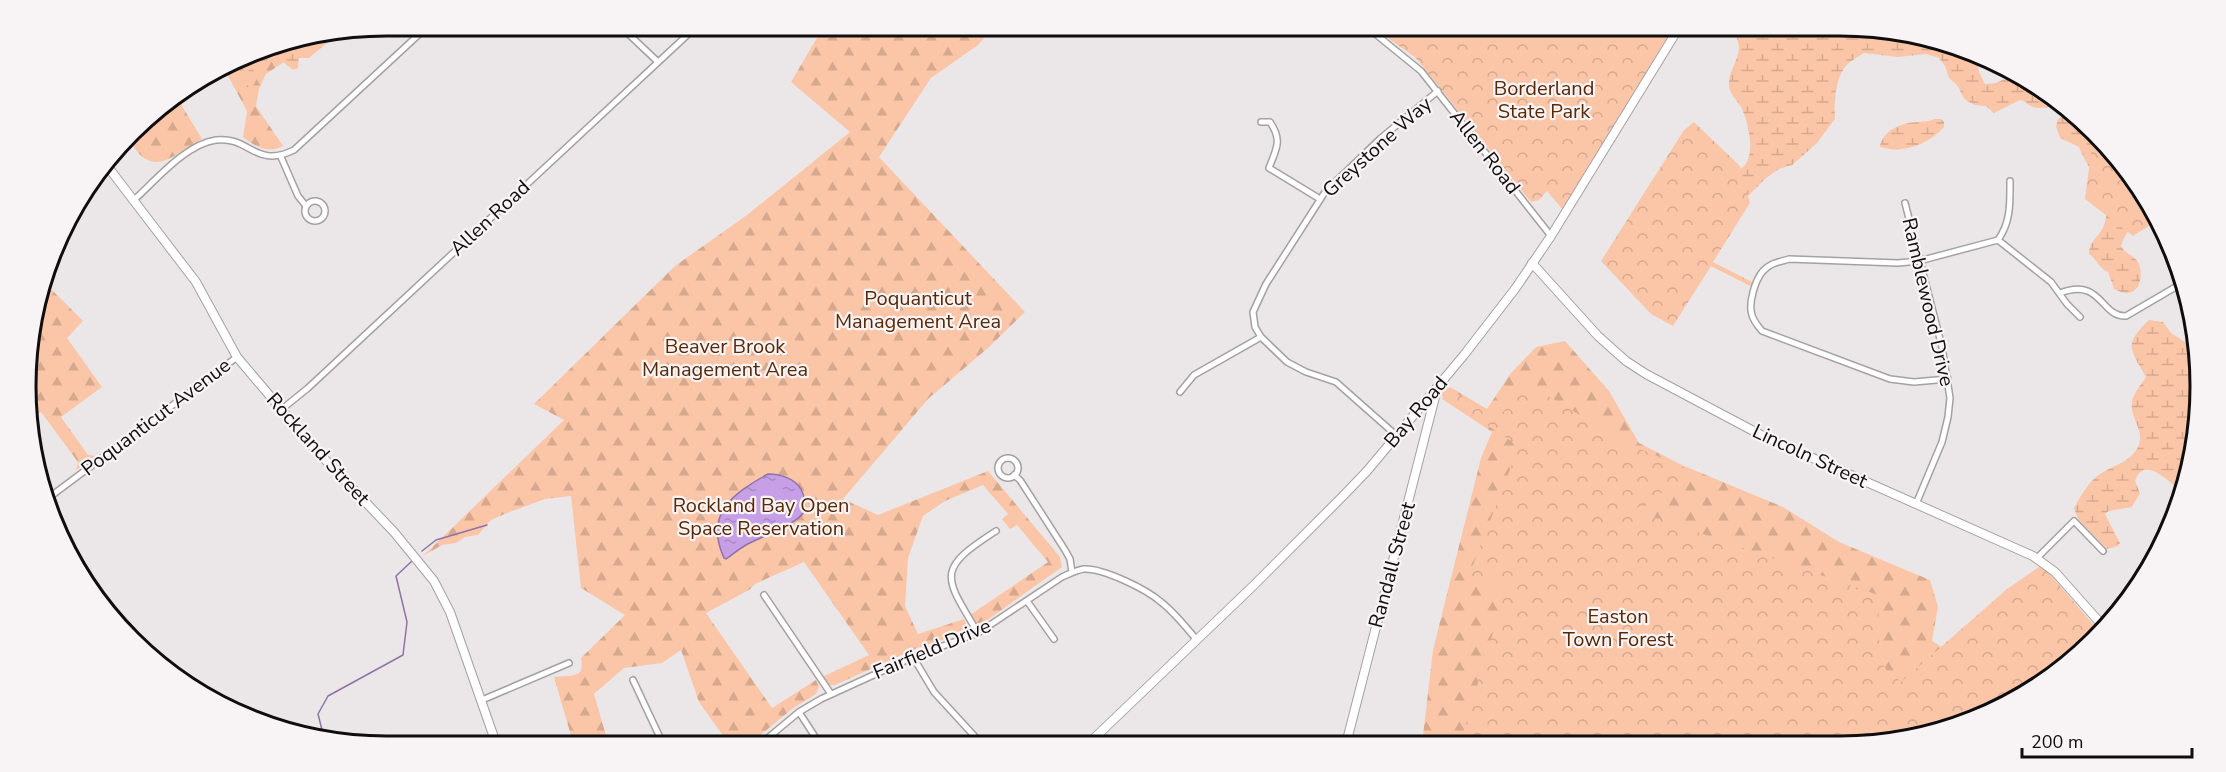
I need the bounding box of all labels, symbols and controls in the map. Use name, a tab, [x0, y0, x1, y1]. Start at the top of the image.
park label: Borderland State Park	[1494, 75, 1594, 125]
street label: Greystone Way	[1317, 90, 1438, 203]
street label: Allen Road	[1444, 104, 1526, 200]
street label: Allen Road	[444, 174, 536, 262]
street label: Ramblewood Drive	[1895, 215, 1961, 389]
park label: Poquanticut Management Area	[835, 285, 1001, 335]
park label: Beaver Brook Management Area	[642, 333, 808, 383]
street label: Poquanticut Avenue	[76, 352, 236, 482]
street label: Bay Road	[1378, 370, 1454, 454]
street label: Rockland Street	[260, 387, 376, 512]
street label: Lincoln Street	[1748, 418, 1873, 495]
park label: Rockland Bay Open Space Reservation	[673, 492, 849, 542]
street label: Randall Street	[1362, 498, 1422, 631]
park label: Easton Town Forest	[1563, 603, 1674, 653]
street label: Fairfield Drive	[869, 612, 995, 686]
scale bar	[2022, 721, 2192, 759]
text: 200 m	[2031, 730, 2083, 754]

